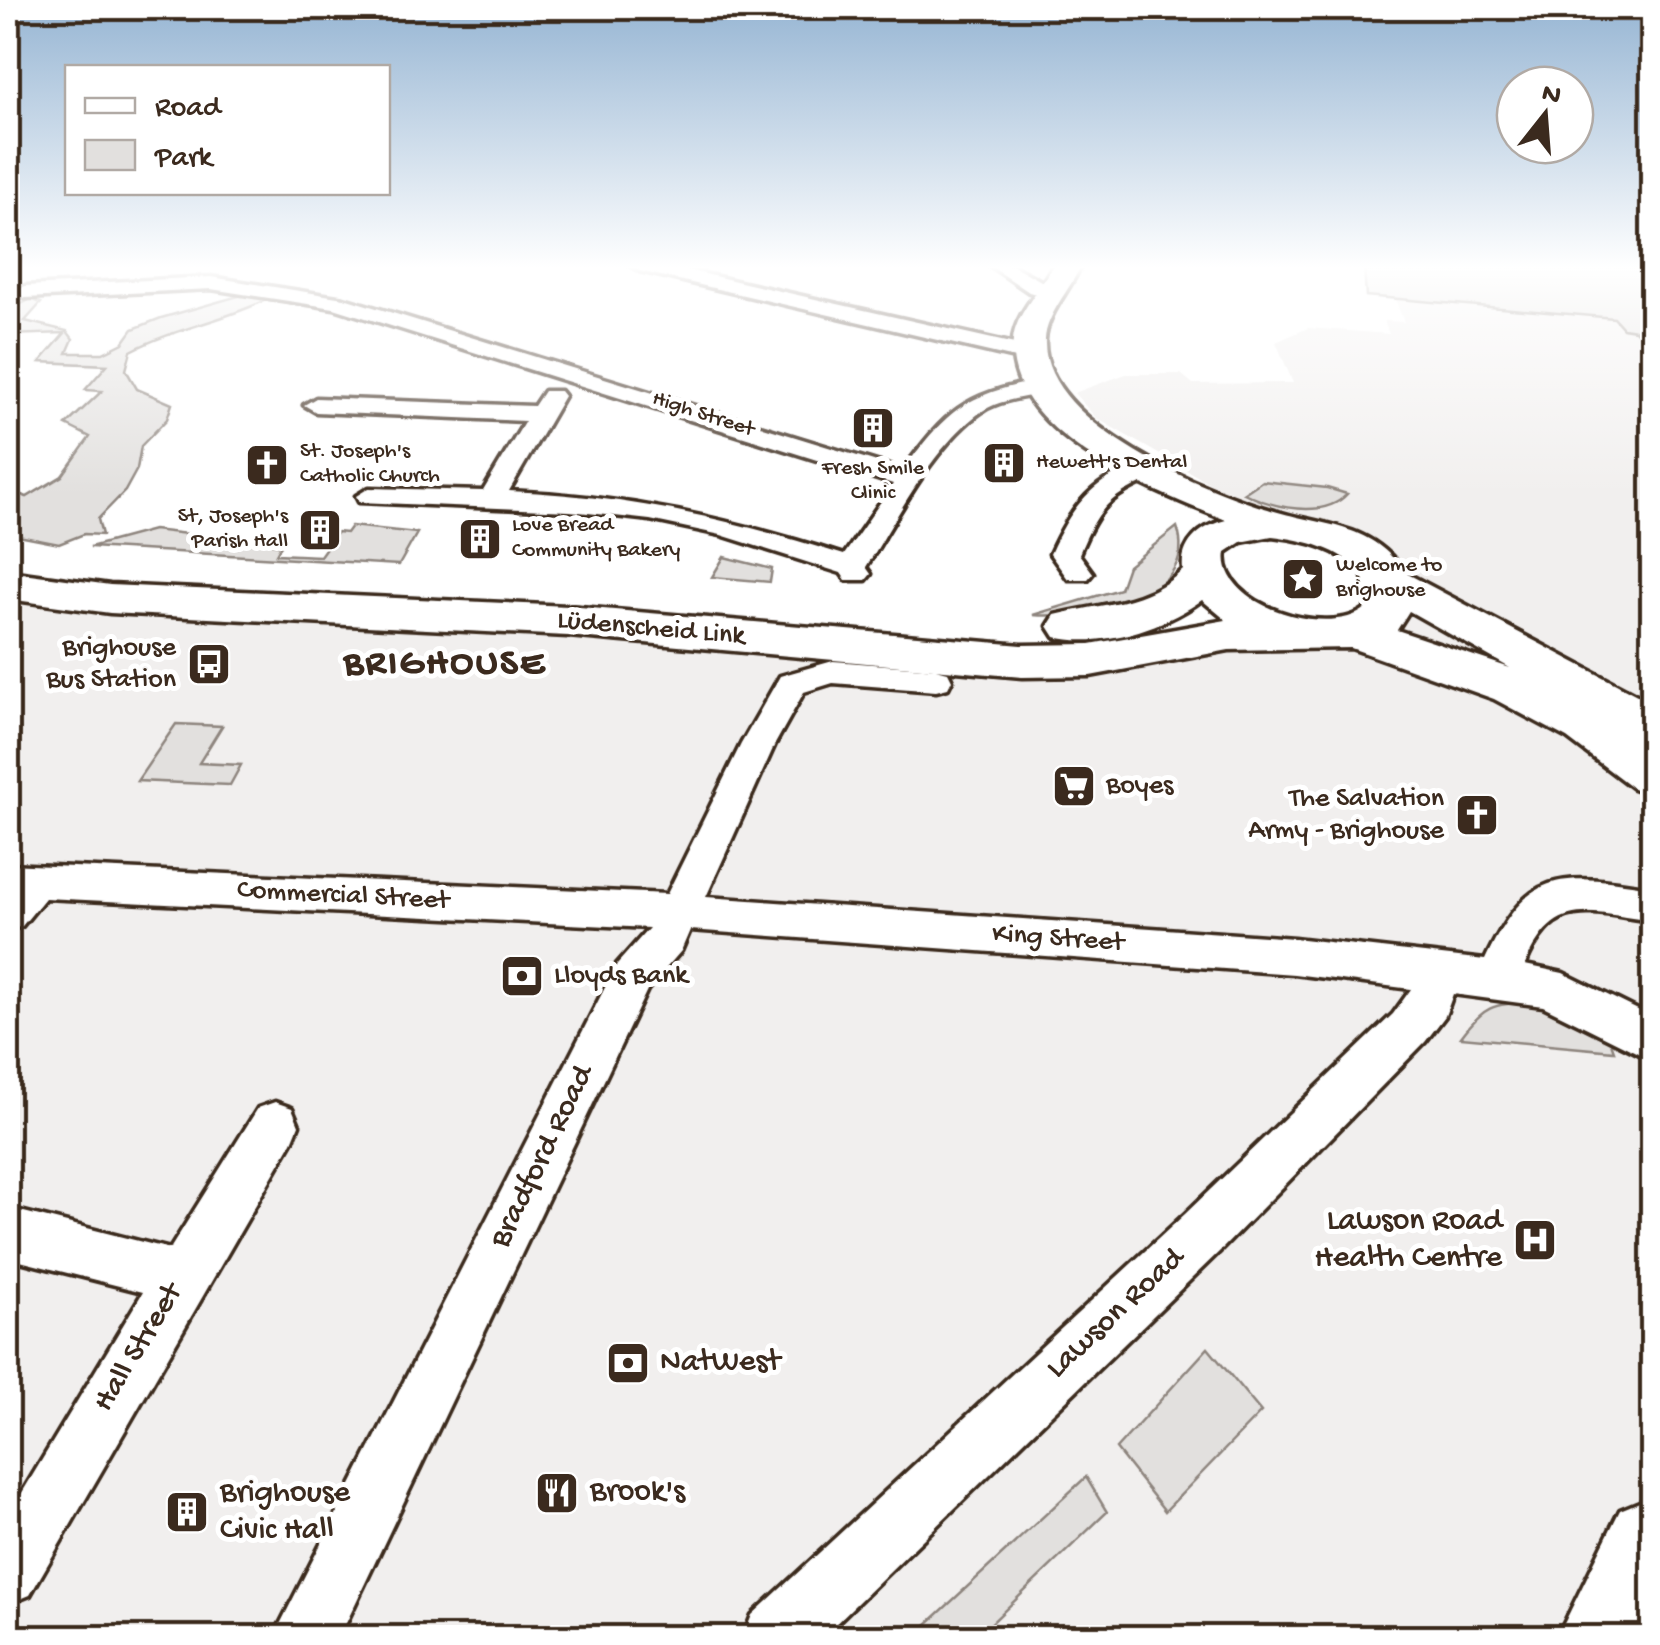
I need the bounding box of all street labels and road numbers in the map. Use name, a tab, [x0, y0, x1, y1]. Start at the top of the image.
street label: High Street	[649, 386, 759, 444]
street label: Lüdenscheid Link	[556, 604, 749, 654]
street label: Commercial Street	[236, 874, 452, 918]
street label: King Street	[991, 918, 1128, 960]
street label: Bradford Road	[482, 1058, 604, 1255]
street label: Lawson Road	[1039, 1239, 1195, 1388]
street label: Hall Street	[86, 1274, 194, 1419]

